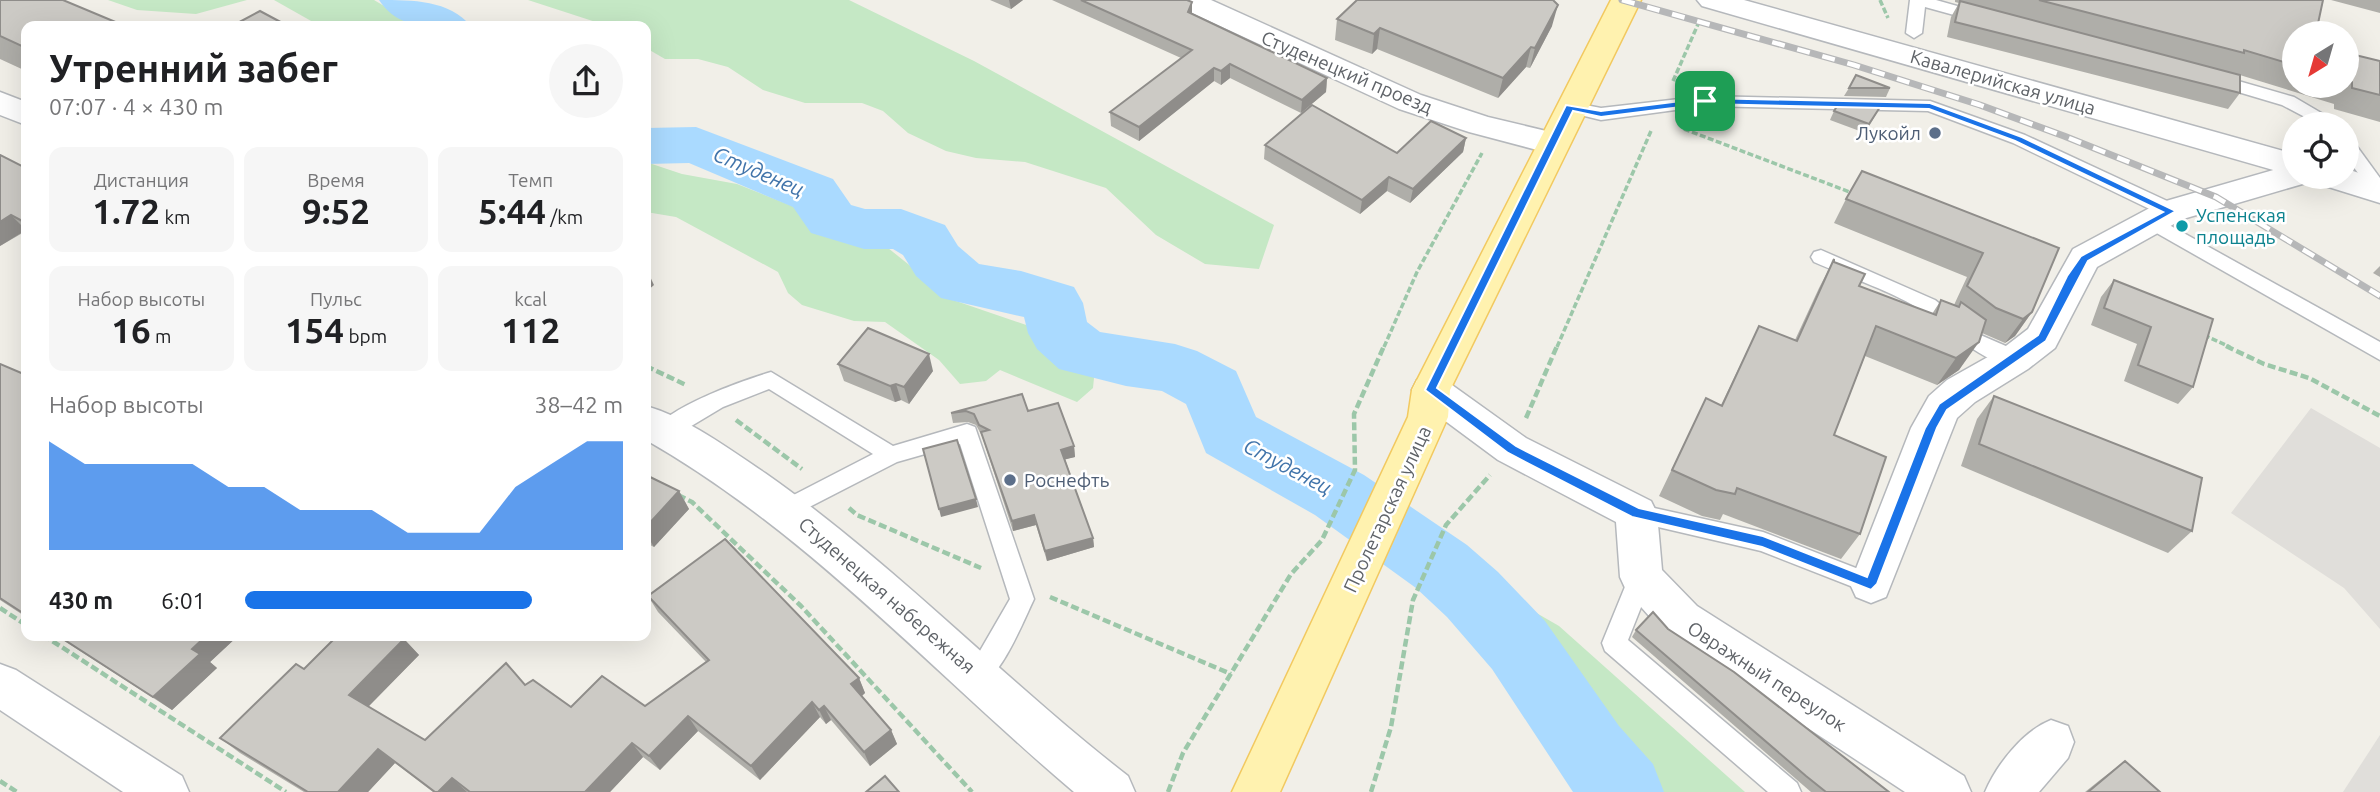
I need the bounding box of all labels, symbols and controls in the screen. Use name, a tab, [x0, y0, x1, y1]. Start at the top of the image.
north arrow	[2282, 21, 2359, 98]
map controls	[2282, 21, 2359, 189]
street label: Студенецкий проезд	[1258, 26, 1436, 118]
button: share	[549, 44, 623, 118]
street label: Кавалерийская улица	[1908, 45, 2098, 119]
text: Утренний забег	[49, 47, 338, 89]
pin	[1675, 71, 1735, 131]
icon: arrive	[1686, 82, 1724, 120]
text: 07:07 · 4 × 430 m	[49, 94, 223, 119]
button: locate	[2282, 112, 2359, 189]
place label: Лукойл	[1856, 122, 1921, 144]
marker: Лукойл	[1927, 125, 1943, 141]
water label: Студенец	[710, 141, 808, 201]
text: Дистанция	[94, 169, 189, 191]
text: Время	[307, 169, 365, 191]
text: Темп	[508, 169, 553, 191]
text: 1.72	[92, 191, 160, 231]
text: 9:52	[302, 191, 370, 231]
text: 5:44	[478, 191, 546, 231]
place label: Успенская площадь	[2196, 204, 2286, 248]
text: km	[160, 206, 190, 228]
text: /km	[546, 206, 583, 228]
marker: Успенская площадь	[2174, 218, 2190, 234]
text: Набор высоты	[77, 288, 205, 310]
text: Пульс	[310, 288, 362, 310]
text: kcal	[514, 288, 547, 310]
text: 16	[111, 310, 151, 350]
text: 154	[285, 310, 344, 350]
text: 112	[501, 310, 560, 350]
text: m	[151, 325, 171, 347]
text: bpm	[344, 325, 387, 347]
text: Набор высоты	[49, 392, 204, 417]
text: 38–42 m	[535, 392, 623, 417]
street label: Пролетарская улица	[1339, 422, 1435, 596]
water label: Студенец	[1240, 433, 1336, 499]
place label: Роснефть	[1024, 469, 1110, 491]
marker: Роснефть	[1002, 472, 1018, 488]
street label: Студенецкая набережная	[794, 512, 980, 678]
text: 430 m	[49, 588, 113, 613]
text: 6:01	[161, 588, 206, 613]
street label: Овражный переулок	[1683, 616, 1851, 736]

